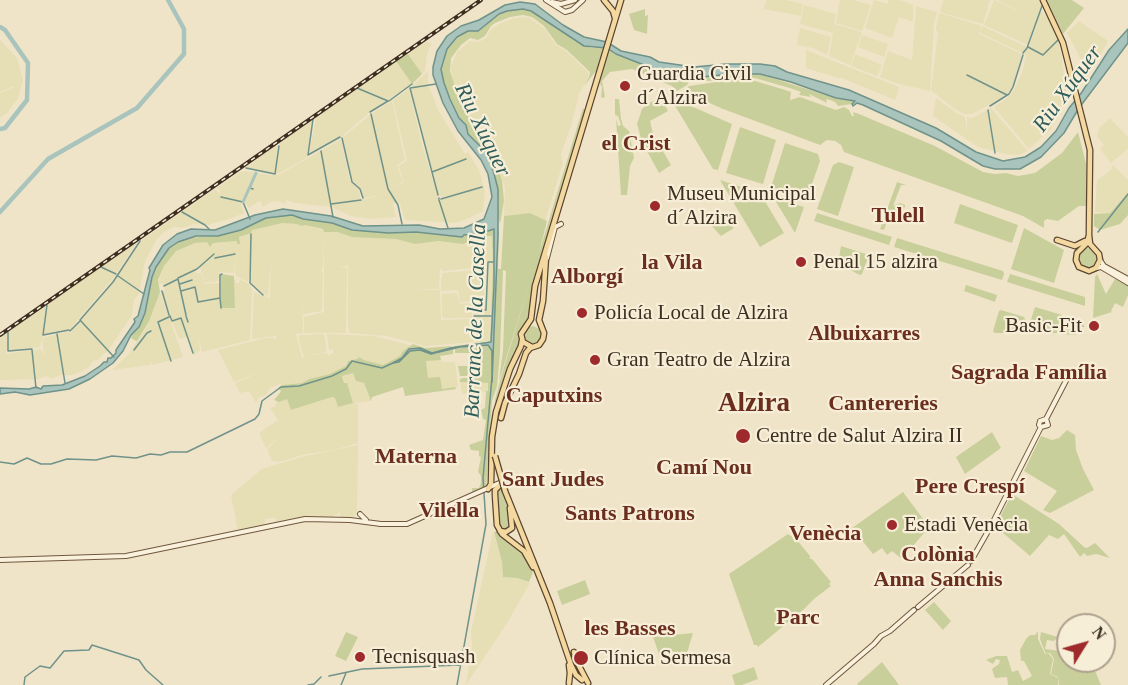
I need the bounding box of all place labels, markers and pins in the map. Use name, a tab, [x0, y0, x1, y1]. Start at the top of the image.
place label: Guardia Civil d´Alzira	[637, 61, 752, 111]
marker: Guardia Civil d´Alzira	[618, 79, 632, 93]
place label: Museu Municipal d´Alzira	[667, 181, 816, 231]
marker: Museu Municipal d´Alzira	[648, 199, 662, 213]
place label: Penal 15 alzira	[813, 249, 938, 275]
marker: Penal 15 alzira	[794, 255, 808, 269]
place label: Policía Local de Alzira	[594, 300, 788, 326]
marker: Policía Local de Alzira	[575, 306, 589, 320]
place label: Basic-Fit	[1005, 313, 1082, 339]
marker: Basic-Fit	[1087, 319, 1101, 333]
place label: Gran Teatro de Alzira	[607, 347, 790, 373]
marker: Gran Teatro de Alzira	[588, 353, 602, 367]
place label: Centre de Salut Alzira II	[756, 423, 962, 449]
marker: Centre de Salut Alzira II	[734, 427, 752, 445]
place label: Estadi Venècia	[904, 512, 1028, 538]
marker: Estadi Venècia	[885, 518, 899, 532]
place label: Tecnisquash	[372, 644, 476, 670]
place label: Clínica Sermesa	[594, 645, 731, 671]
marker: Clínica Sermesa	[572, 649, 590, 667]
marker: Tecnisquash	[353, 650, 367, 664]

